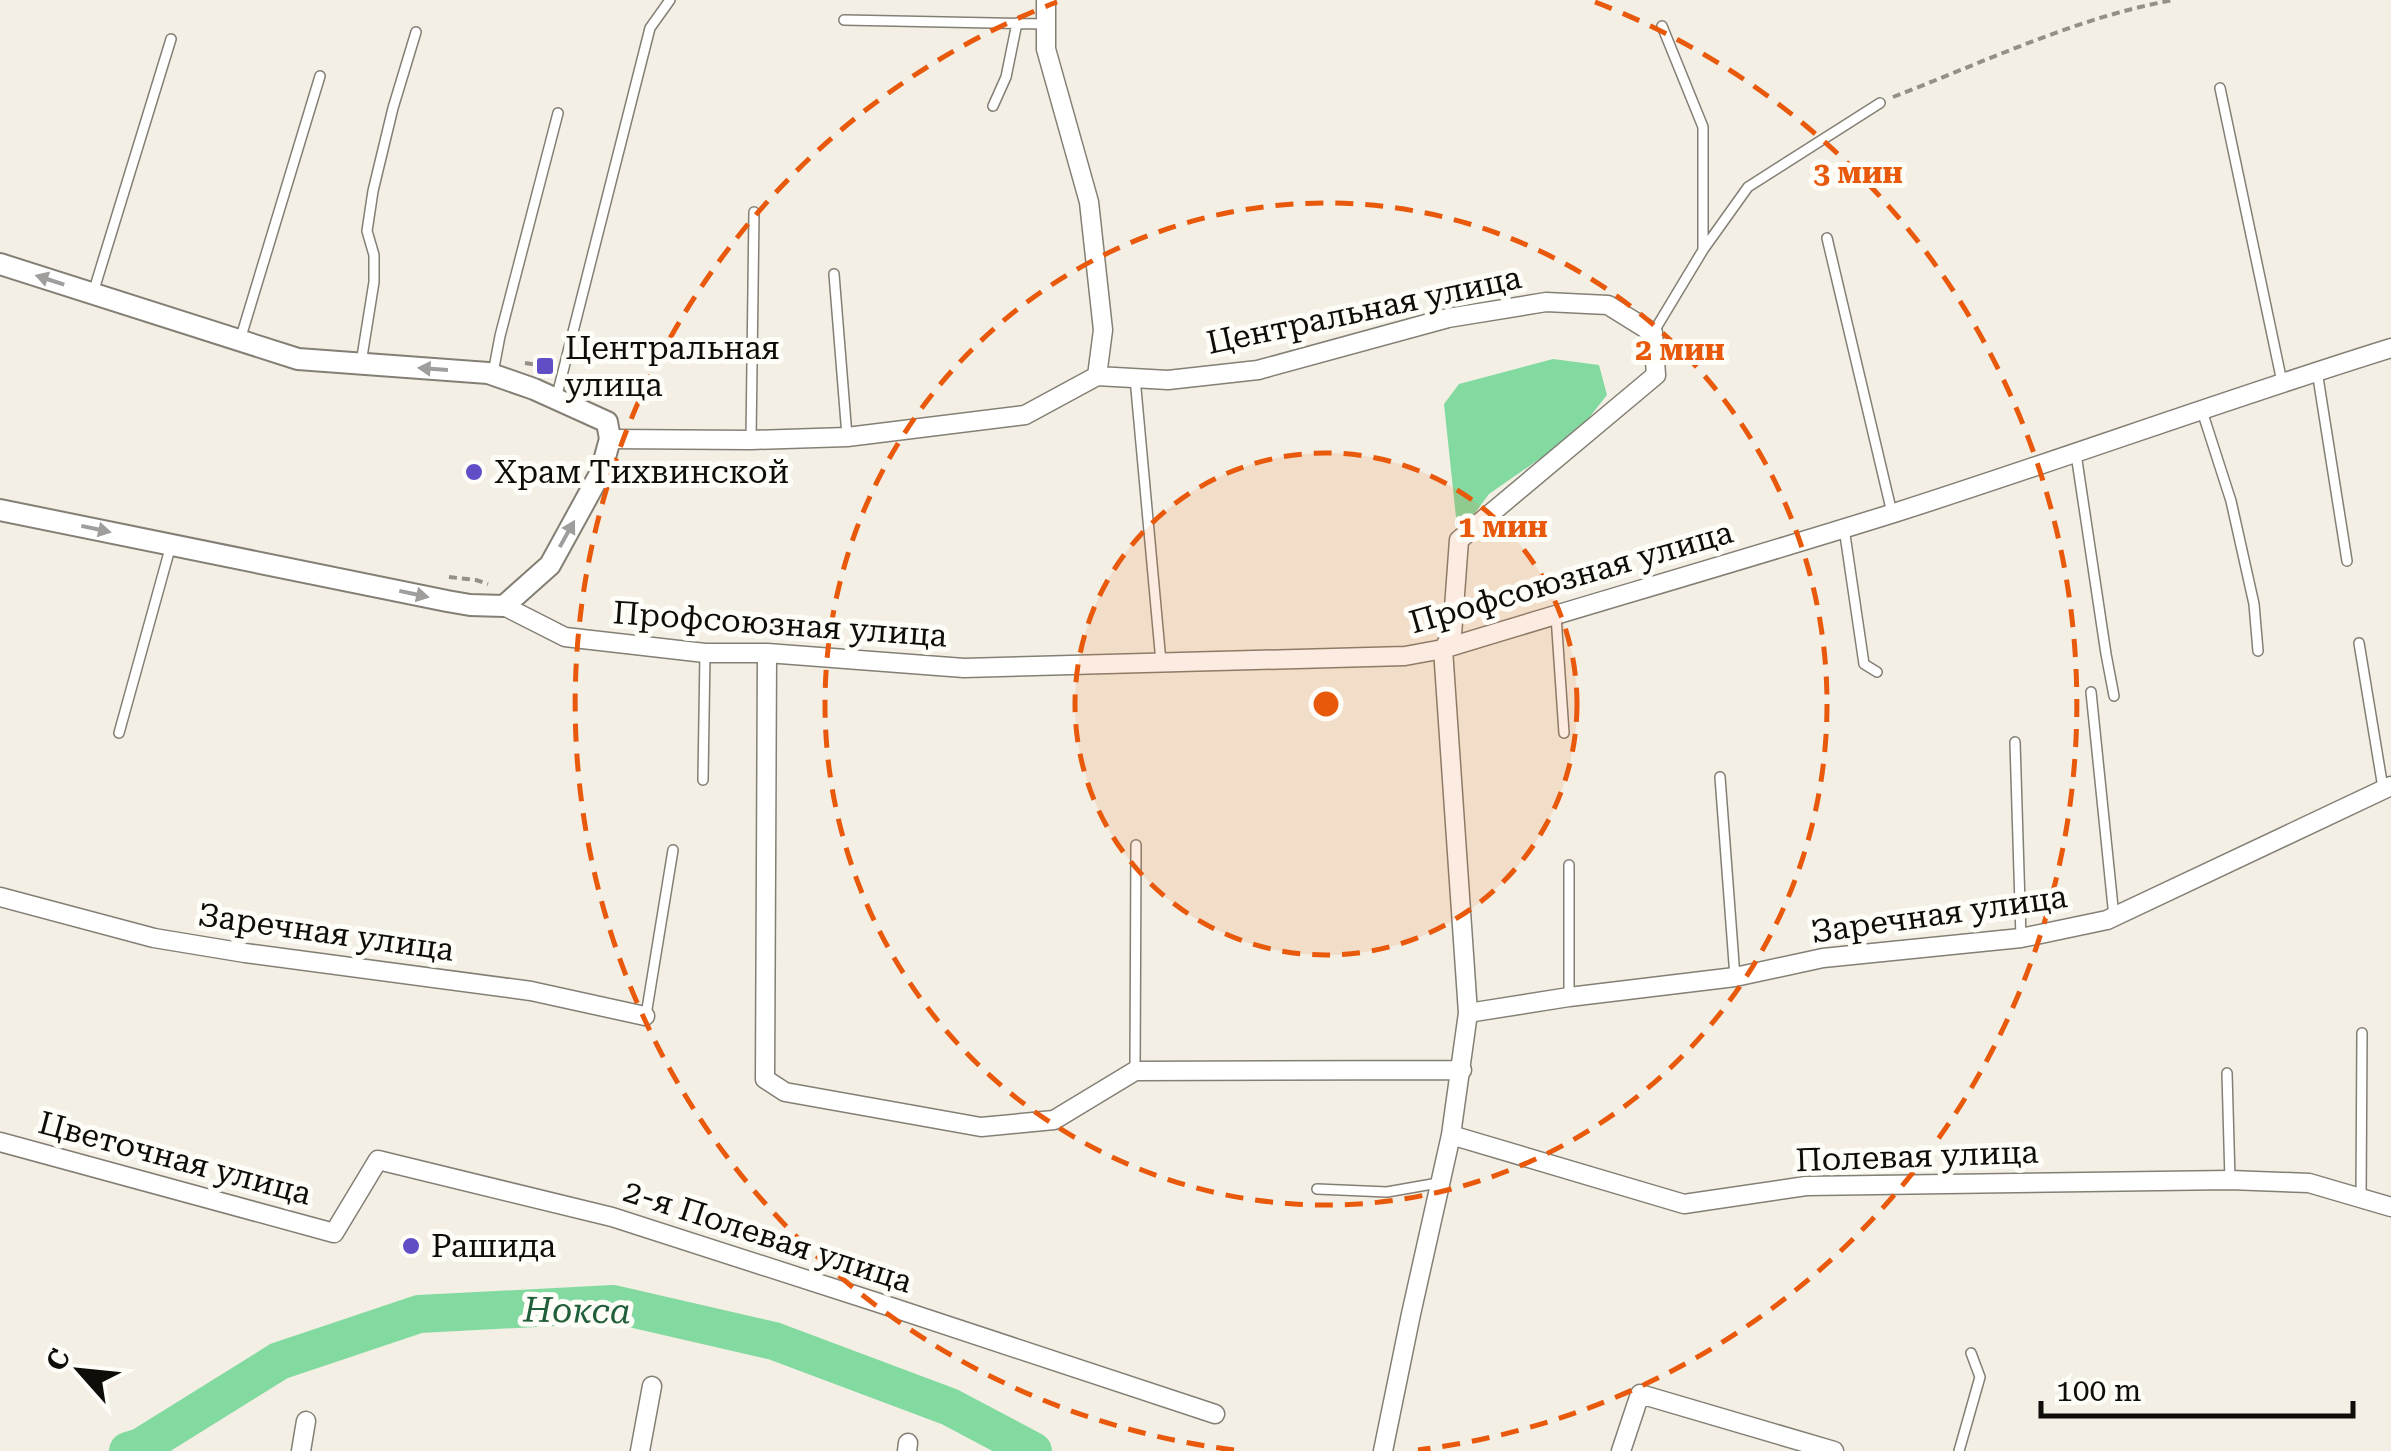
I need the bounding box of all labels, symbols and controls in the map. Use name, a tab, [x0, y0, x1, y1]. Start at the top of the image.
text: 3 мин	[1813, 155, 1903, 190]
street label: Центральная улица	[1203, 258, 1525, 362]
one-way arrow	[35, 271, 65, 286]
place label: Центральная улица	[565, 329, 780, 404]
text: 2 мин	[1635, 332, 1725, 367]
marker: Центральная улица	[534, 355, 556, 377]
one-way arrow	[416, 360, 448, 376]
place label: Храм Тихвинской	[494, 453, 789, 491]
marker: Храм Тихвинской	[463, 461, 485, 483]
text: 1 мин	[1458, 509, 1548, 544]
street label: Профсоюзная улица	[1405, 513, 1737, 641]
one-way arrow	[558, 520, 576, 548]
one-way arrow	[80, 522, 111, 538]
one-way arrow	[399, 587, 430, 603]
street label: Профсоюзная улица	[612, 593, 948, 655]
centre of rings	[1308, 686, 1344, 722]
street label: Заречная улица	[1808, 877, 2070, 951]
street label: Заречная улица	[195, 895, 457, 969]
street label: Цветочная улица	[34, 1103, 316, 1213]
street label: Полевая улица	[1795, 1133, 2039, 1179]
street label: 2-я Полевая улица	[619, 1171, 917, 1301]
place label: Рашида	[431, 1227, 556, 1265]
marker: Рашида	[400, 1235, 422, 1257]
water label: Нокса	[522, 1290, 631, 1332]
north arrow	[30, 1321, 130, 1421]
text: С	[39, 1344, 77, 1376]
scale bar	[2041, 1356, 2354, 1418]
text: 100 m	[2056, 1373, 2141, 1408]

